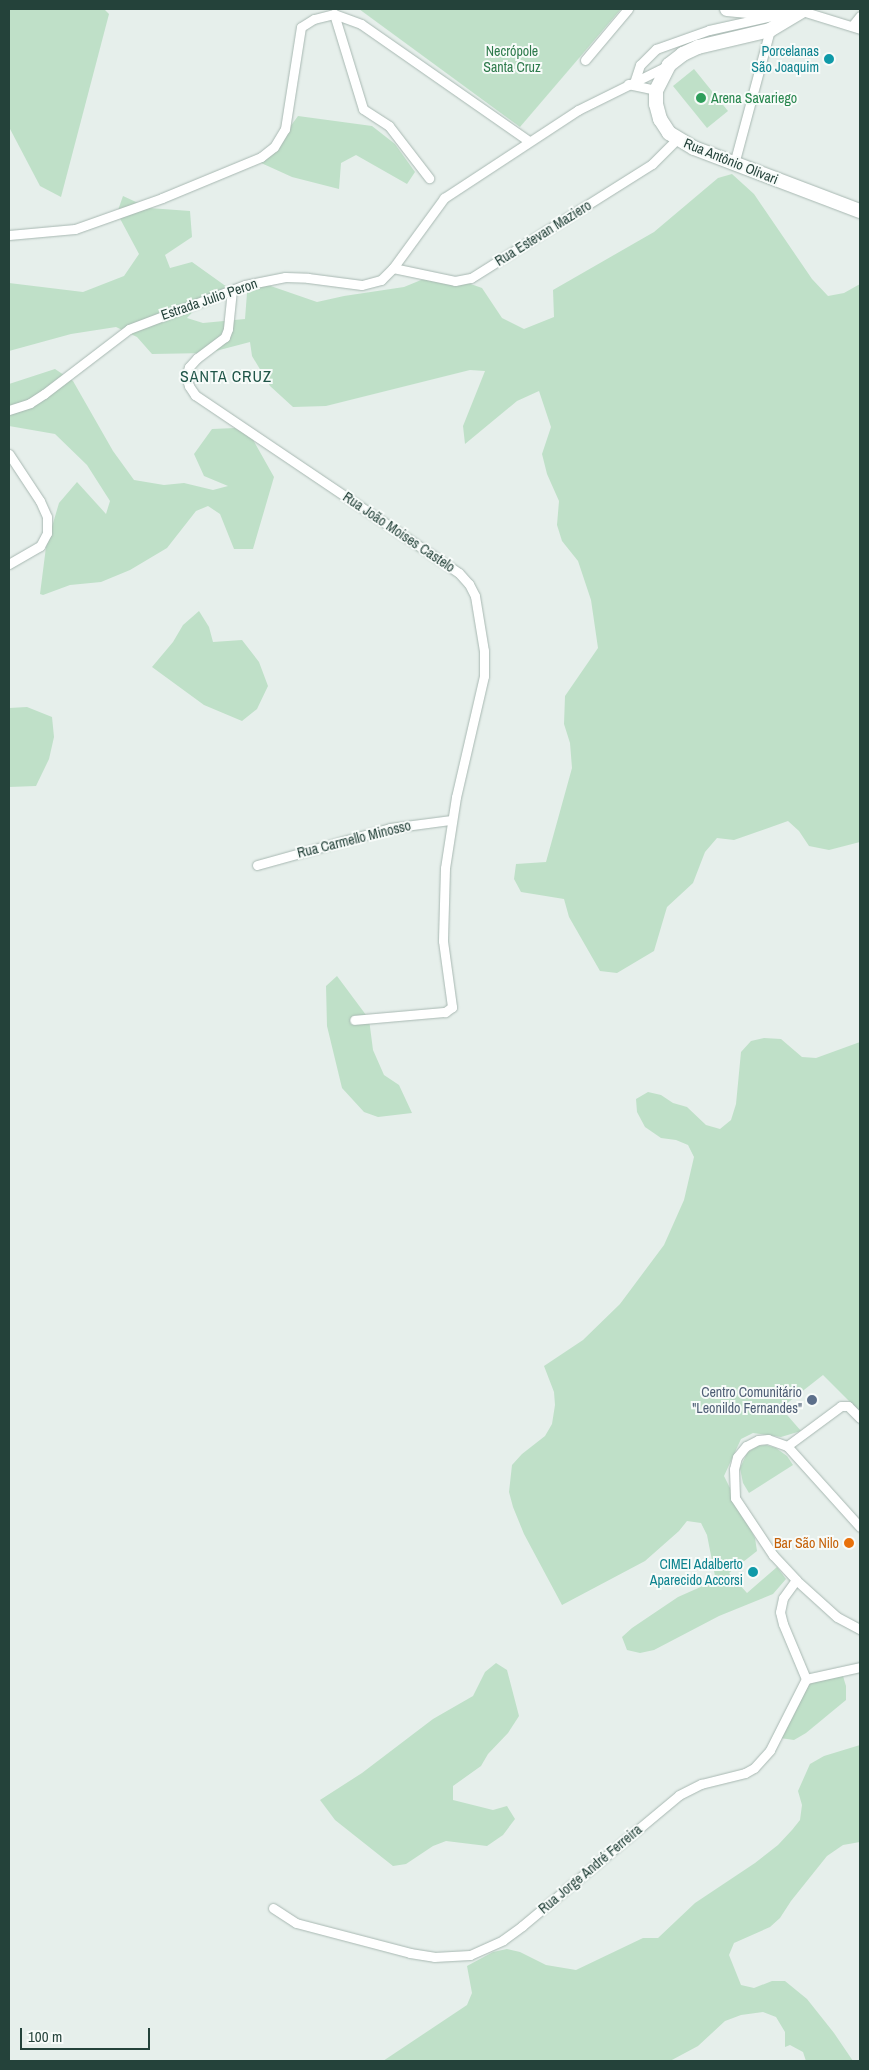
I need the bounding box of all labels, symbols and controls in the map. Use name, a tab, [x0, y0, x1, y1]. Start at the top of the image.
park label: Necrópole Santa Cruz	[483, 43, 541, 75]
place label: Porcelanas São Joaquim	[751, 43, 819, 75]
marker: Porcelanas São Joaquim	[823, 53, 835, 65]
place label: Arena Savariego	[711, 90, 797, 106]
marker: Arena Savariego	[695, 92, 707, 104]
street label: Rua Antônio Olivari	[681, 134, 781, 188]
street label: Rua Estevan Maziero	[492, 197, 594, 269]
street label: Estrada Julio Peron	[159, 275, 259, 323]
district label: SANTA CRUZ	[178, 366, 274, 386]
street label: Rua João Moises Castelo	[340, 488, 458, 576]
street label: Rua Carmello Minosso	[295, 817, 413, 861]
place label: Centro Comunitário "Leonildo Fernandes"	[692, 1384, 802, 1416]
marker: Centro Comunitário "Leonildo Fernandes"	[806, 1394, 818, 1406]
place label: Bar São Nilo	[774, 1535, 839, 1551]
marker: Bar São Nilo	[843, 1537, 855, 1549]
place label: CIMEI Adalberto Aparecido Accorsi	[649, 1556, 743, 1588]
marker: CIMEI Adalberto Aparecido Accorsi	[747, 1566, 759, 1578]
street label: Rua Jorge André Ferreira	[535, 1821, 645, 1917]
scale bar	[22, 2018, 152, 2050]
text: 100 m	[28, 2026, 62, 2047]

